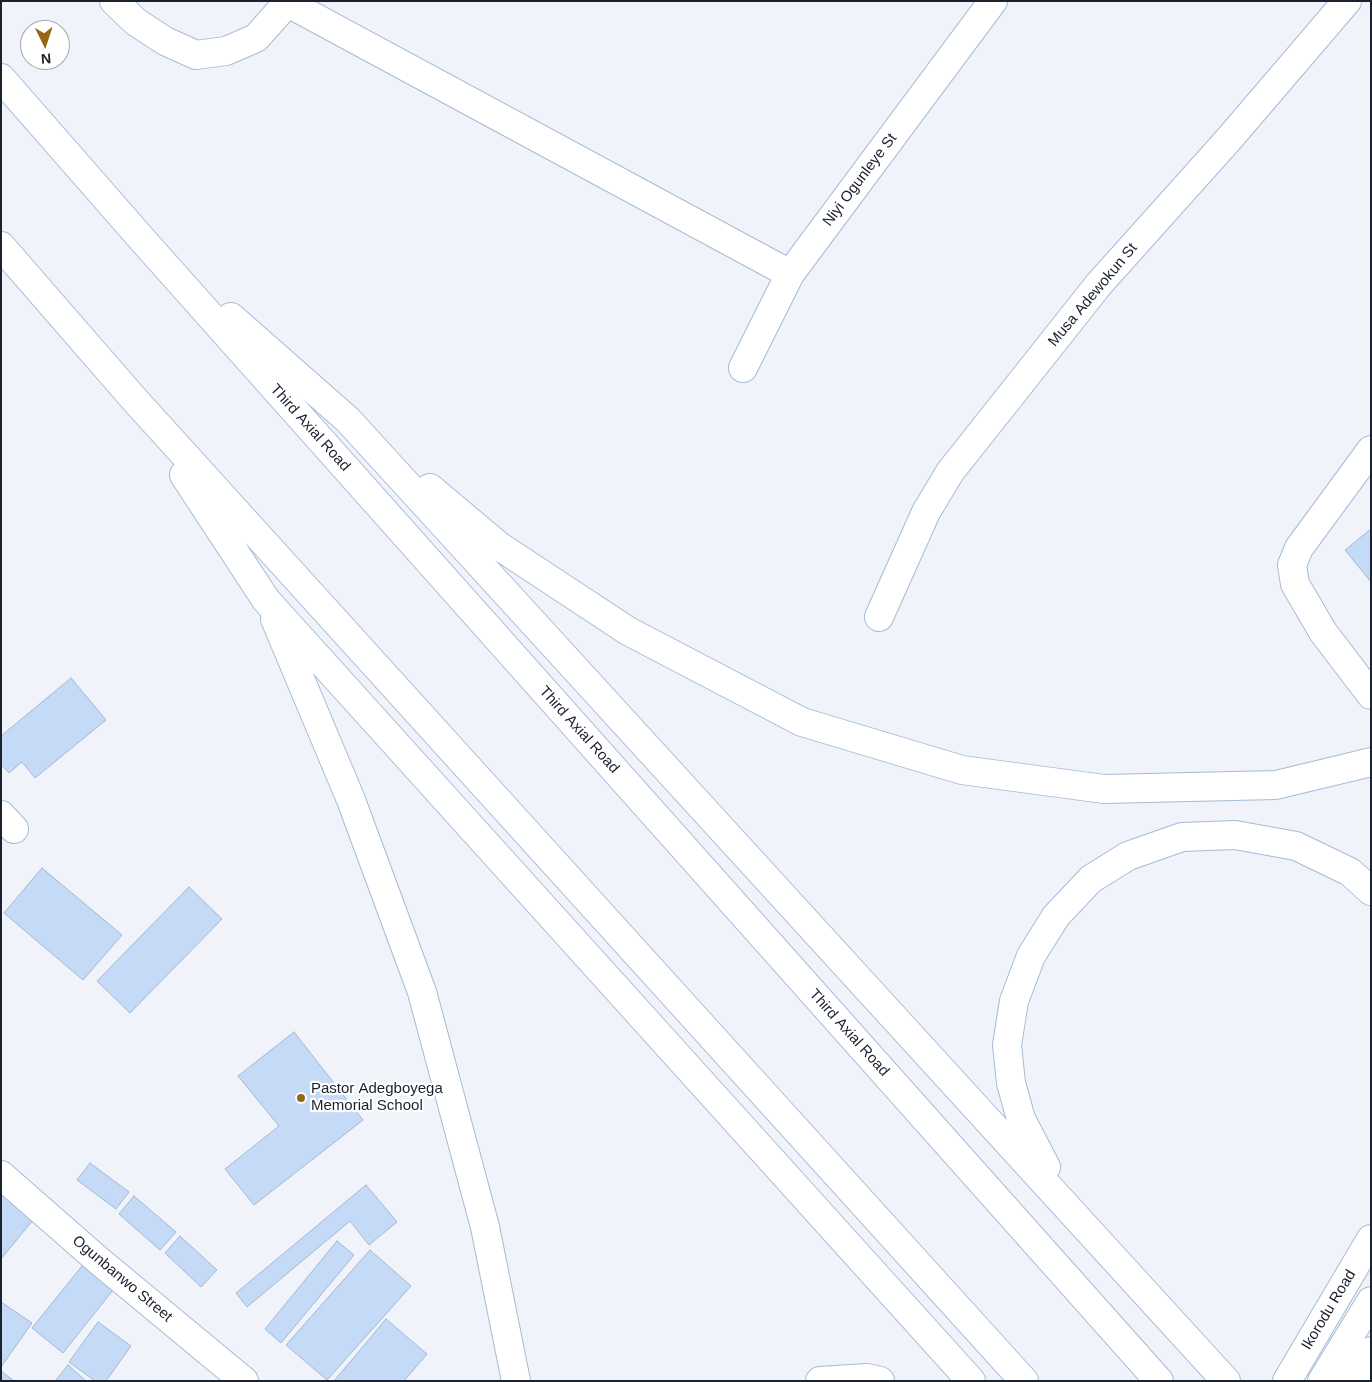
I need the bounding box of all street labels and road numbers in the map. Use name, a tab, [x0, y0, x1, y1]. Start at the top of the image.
street label: Niyi Ogunleye St	[819, 130, 901, 230]
street label: Musa Adewokun St	[1045, 240, 1141, 350]
street label: Third Axial Road	[266, 381, 354, 475]
street label: Third Axial Road	[535, 683, 623, 777]
street label: Third Axial Road	[805, 986, 893, 1080]
street label: Ogunbanwo Street	[68, 1232, 176, 1326]
street label: Ikorodu Road	[1298, 1267, 1360, 1353]

